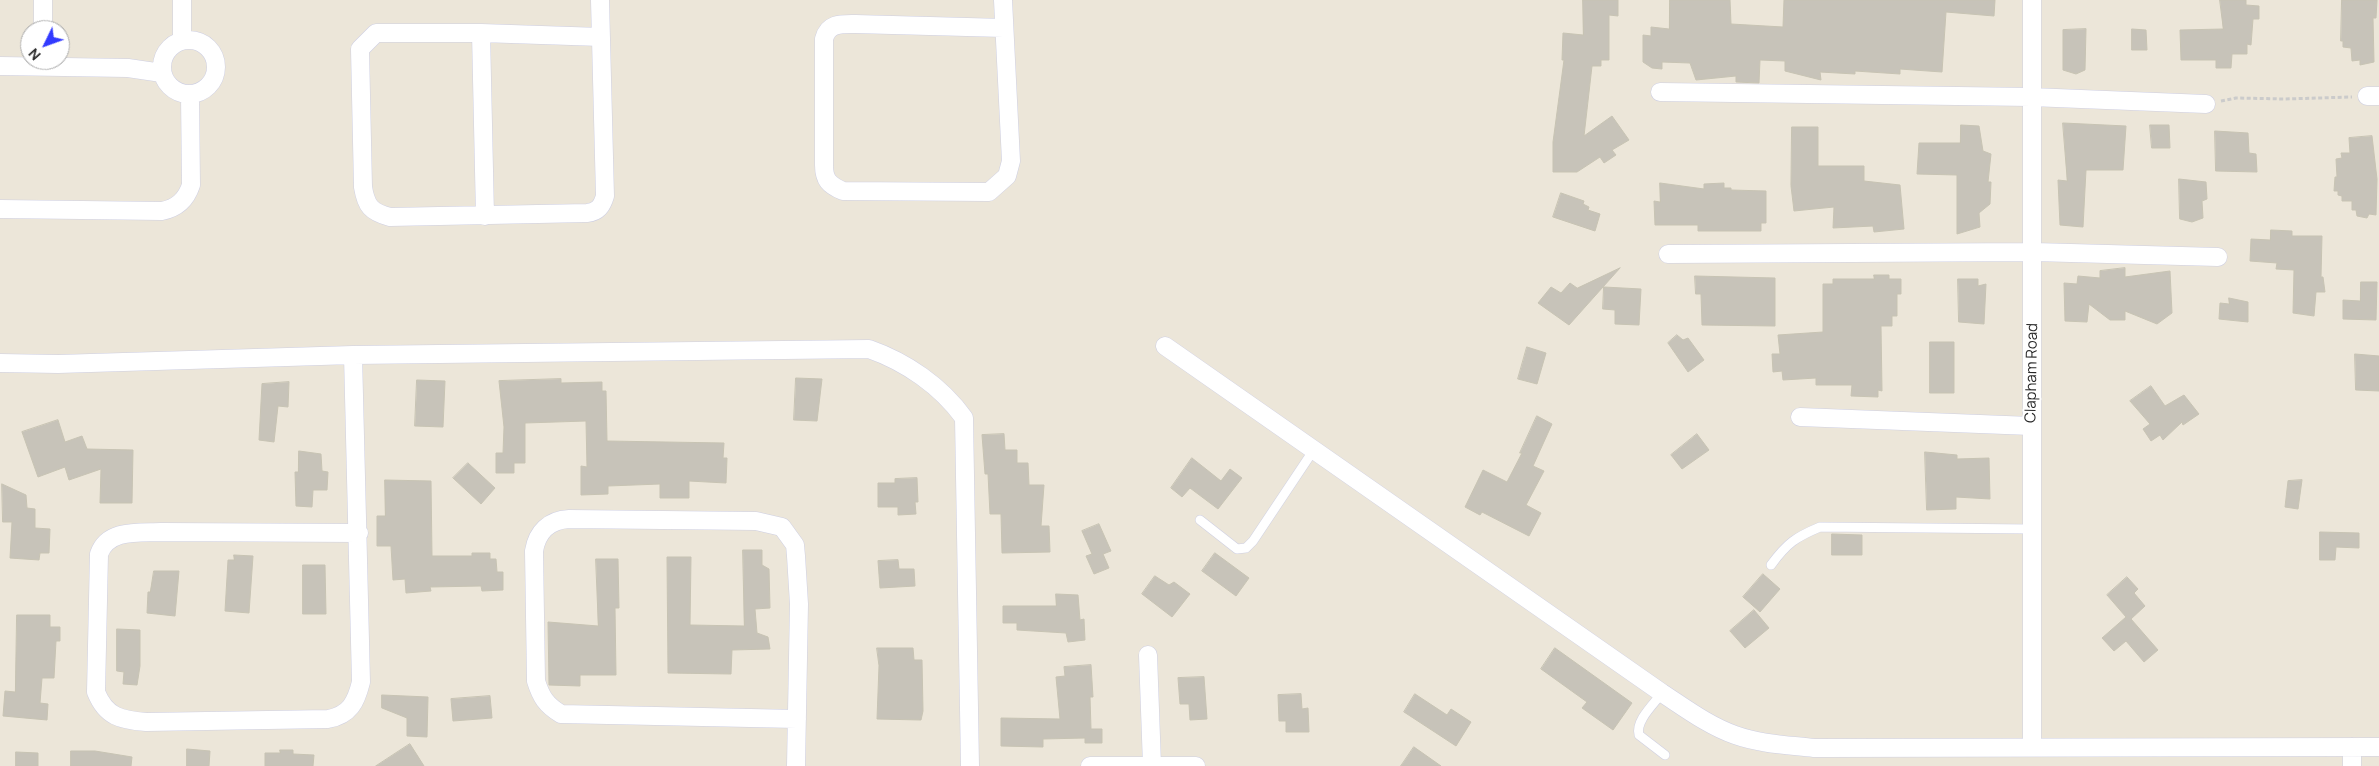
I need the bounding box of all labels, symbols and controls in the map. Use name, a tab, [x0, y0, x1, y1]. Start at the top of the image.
north arrow	[20, 20, 70, 70]
text: N	[24, 45, 45, 65]
street label: Clapham Road	[2022, 323, 2042, 423]

